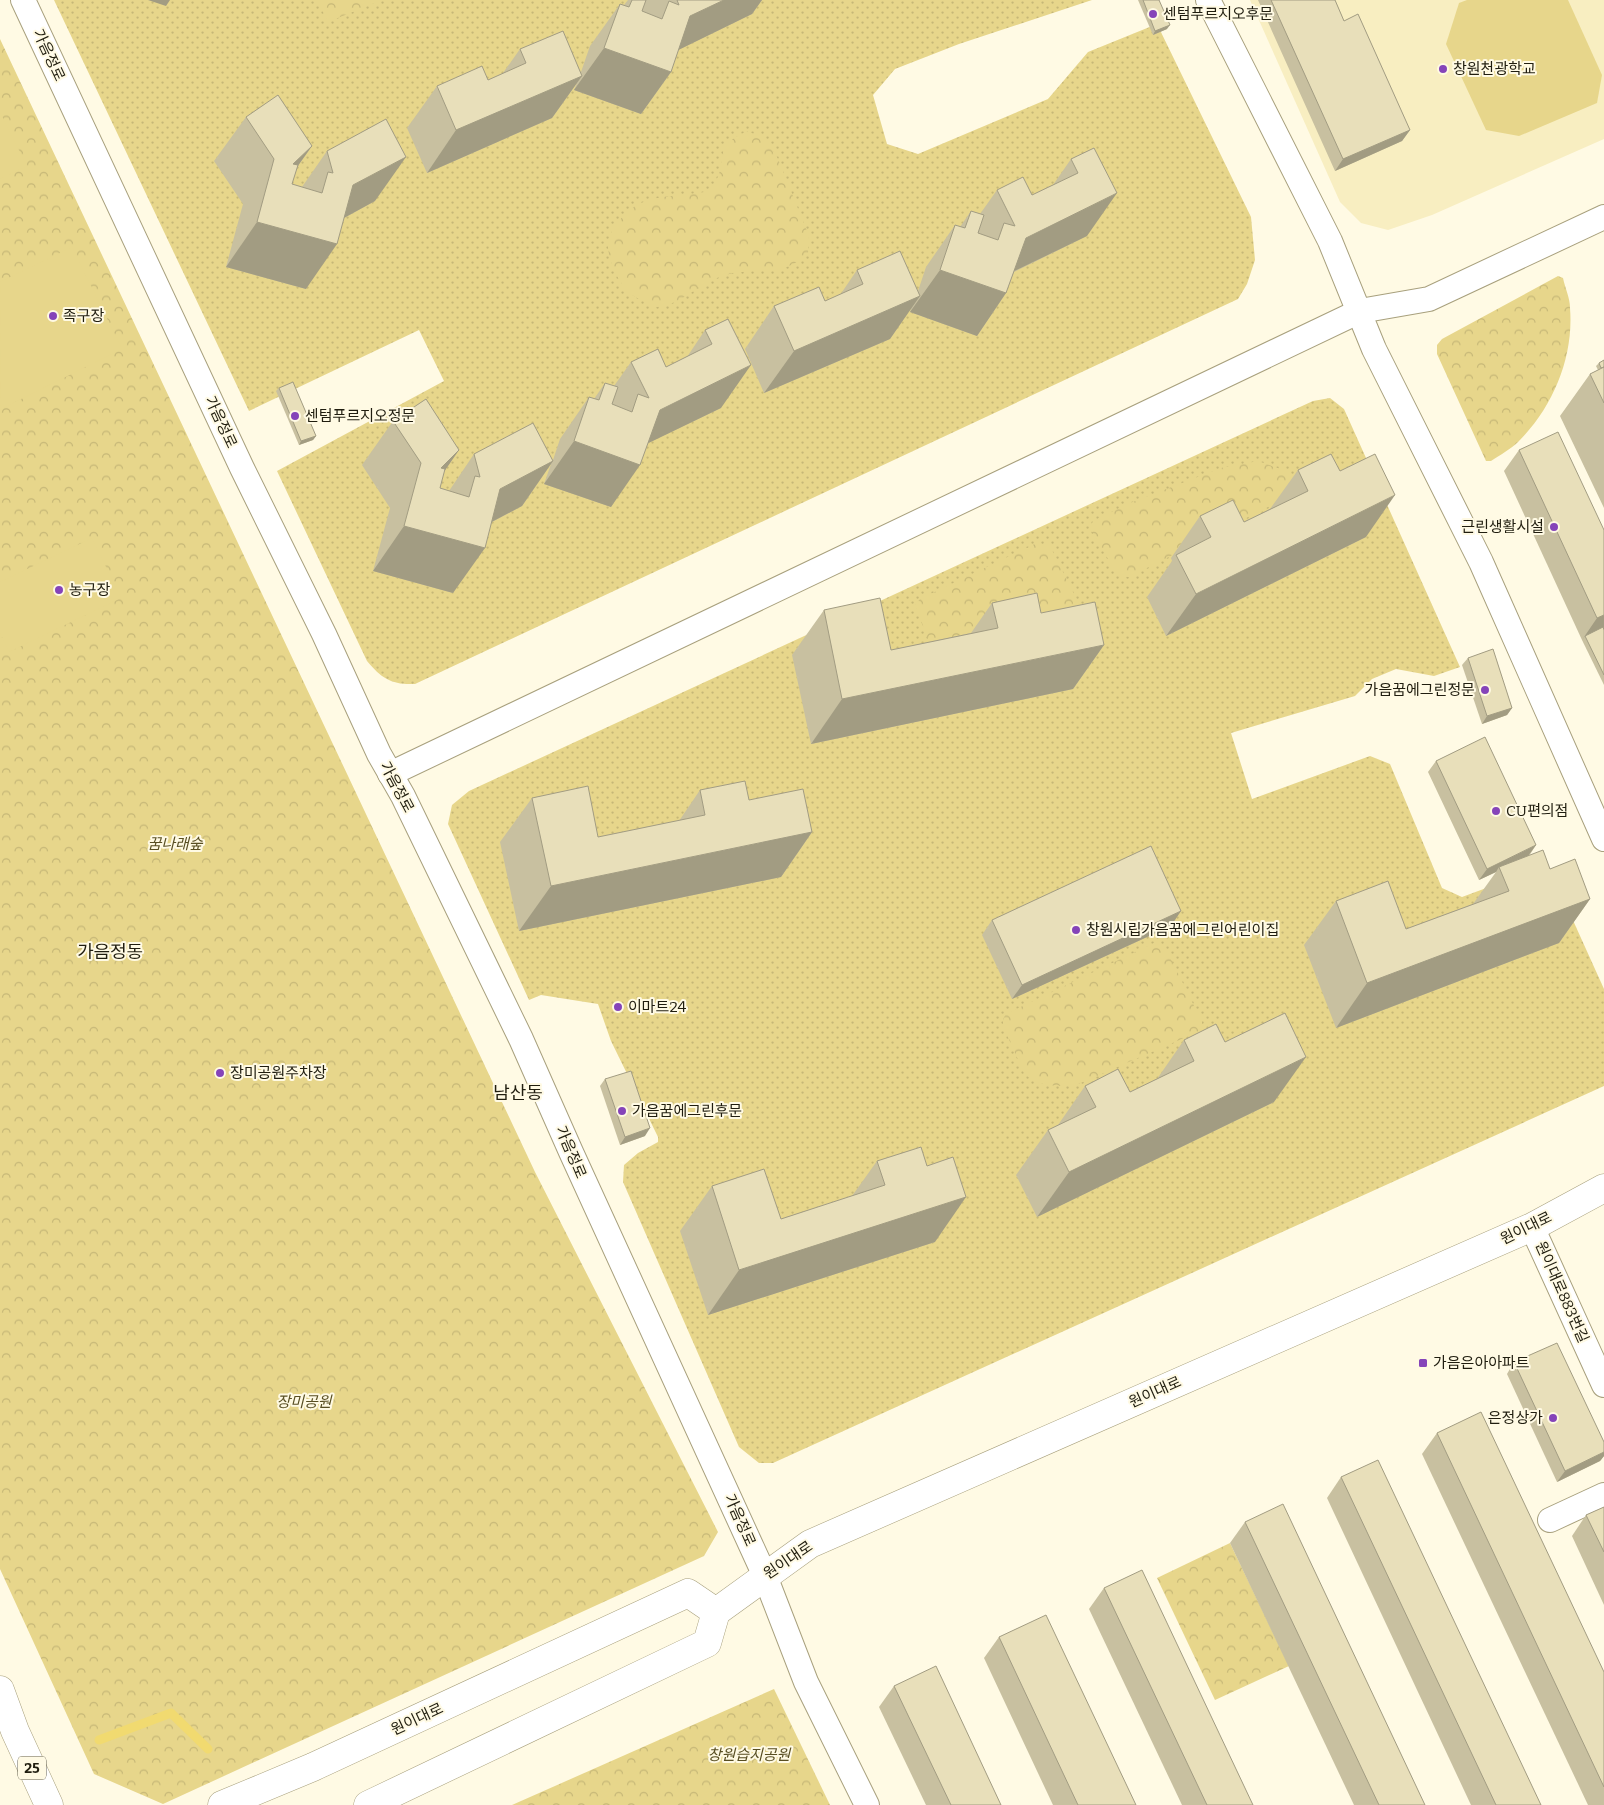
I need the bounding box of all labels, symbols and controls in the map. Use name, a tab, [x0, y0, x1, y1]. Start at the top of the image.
place label: 센텀푸르지오후문	[1163, 5, 1273, 23]
marker: 센텀푸르지오후문	[1147, 8, 1159, 20]
street label: 가음정로	[29, 26, 69, 84]
place label: 창원천광학교	[1453, 60, 1536, 78]
marker: 창원천광학교	[1437, 63, 1449, 75]
place label: 족구장	[63, 307, 105, 325]
marker: 족구장	[47, 310, 59, 322]
street label: 가음정로	[201, 393, 241, 451]
place label: 센텀푸르지오정문	[305, 407, 415, 425]
marker: 센텀푸르지오정문	[289, 410, 301, 422]
place label: 근린생활시설	[1461, 518, 1544, 536]
marker: 근린생활시설	[1548, 521, 1560, 533]
place label: 농구장	[69, 581, 111, 599]
marker: 농구장	[53, 584, 65, 596]
place label: 가음꿈에그린정문	[1365, 681, 1475, 699]
marker: 가음꿈에그린정문	[1479, 684, 1491, 696]
street label: 가음정로	[376, 758, 418, 816]
place label: CU편의점	[1506, 802, 1568, 820]
marker: CU편의점	[1490, 805, 1502, 817]
park label: 꿈나래숲	[147, 835, 204, 853]
place label: 창원시립가음꿈에그린어린이집	[1086, 921, 1279, 939]
marker: 창원시립가음꿈에그린어린이집	[1070, 924, 1082, 936]
district label: 가음정동	[77, 941, 143, 963]
place label: 이마트24	[628, 998, 687, 1016]
marker: 이마트24	[612, 1001, 624, 1013]
place label: 장미공원주차장	[230, 1064, 327, 1082]
marker: 장미공원주차장	[214, 1067, 226, 1079]
district label: 남산동	[493, 1082, 543, 1104]
place label: 가음꿈에그린후문	[632, 1102, 742, 1120]
marker: 가음꿈에그린후문	[616, 1105, 628, 1117]
street label: 가음정로	[552, 1123, 590, 1181]
street label: 원이대로	[1497, 1208, 1555, 1248]
street label: 원이대로883번길	[1532, 1239, 1592, 1345]
place label: 가음은아아파트	[1433, 1354, 1530, 1372]
marker: 가음은아아파트	[1417, 1357, 1429, 1369]
street label: 원이대로	[1126, 1373, 1184, 1411]
park label: 장미공원	[276, 1393, 333, 1411]
place label: 은정상가	[1488, 1409, 1543, 1427]
marker: 은정상가	[1547, 1412, 1559, 1424]
street label: 가음정로	[721, 1491, 759, 1549]
street label: 원이대로	[760, 1537, 816, 1583]
street label: 원이대로	[388, 1699, 446, 1739]
park label: 창원습지공원	[708, 1746, 792, 1764]
road number: 25	[18, 1756, 46, 1780]

